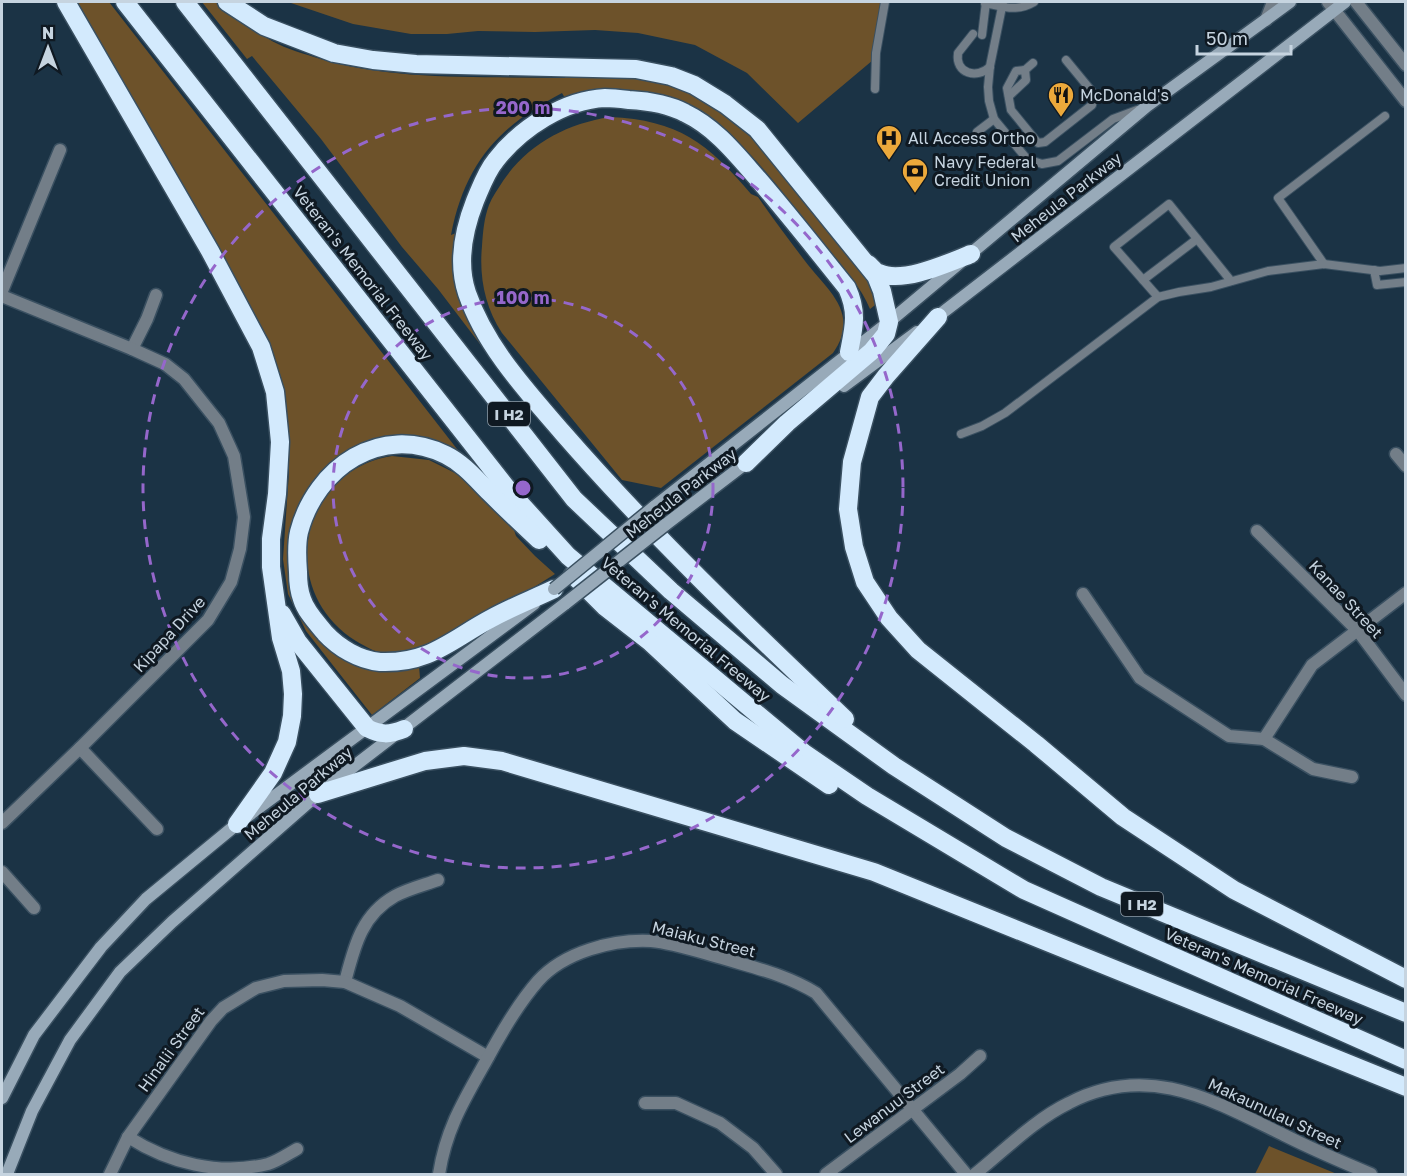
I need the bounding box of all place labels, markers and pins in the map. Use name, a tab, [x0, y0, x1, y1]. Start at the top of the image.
restaurant icon: McDonald's	[1046, 80, 1076, 118]
place label: McDonald's	[1080, 85, 1169, 105]
hospital icon: All Access Ortho	[874, 123, 904, 161]
place label: All Access Ortho	[908, 128, 1035, 148]
place label: Navy Federal Credit Union	[934, 152, 1035, 190]
bank icon: Navy Federal Credit Union	[900, 156, 930, 194]
centre of rings	[513, 478, 533, 498]

